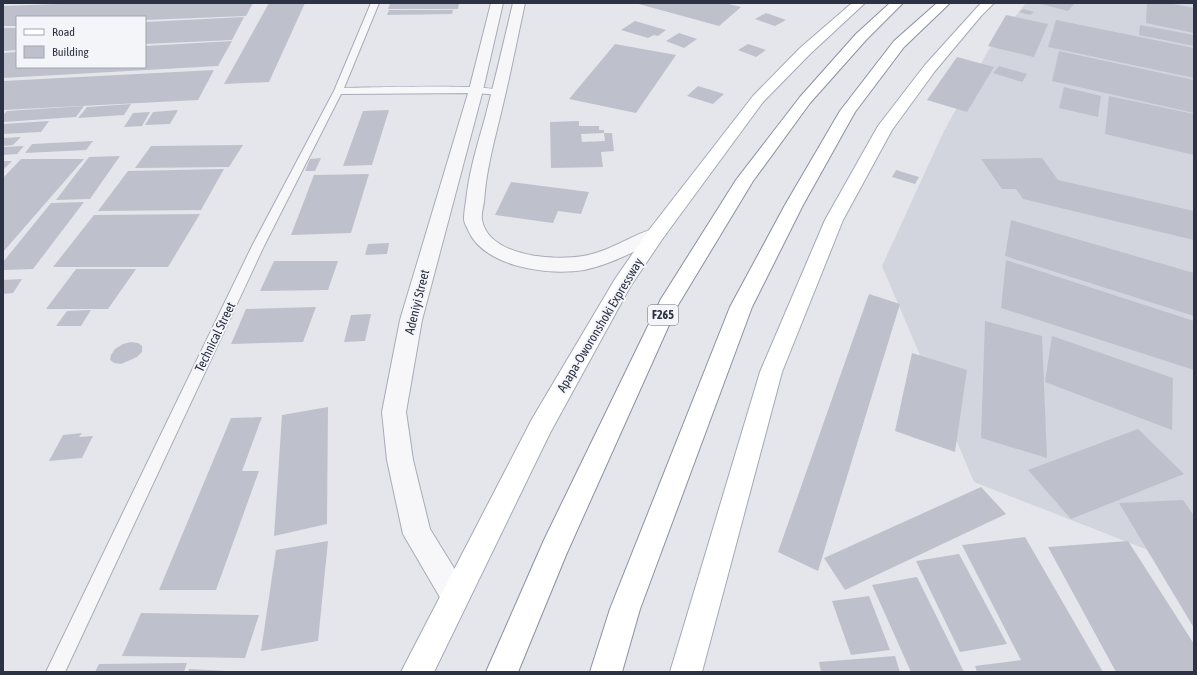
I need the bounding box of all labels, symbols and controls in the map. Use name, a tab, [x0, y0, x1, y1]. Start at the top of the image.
legend	[16, 16, 146, 68]
text: Road	[52, 25, 75, 39]
text: Building	[52, 45, 90, 59]
street label: Apapa-Oworonshoki Expressway	[554, 255, 646, 395]
street label: Adeniyi Street	[402, 268, 432, 336]
street label: Technical Street	[192, 299, 238, 374]
road number: F265	[648, 305, 678, 325]

